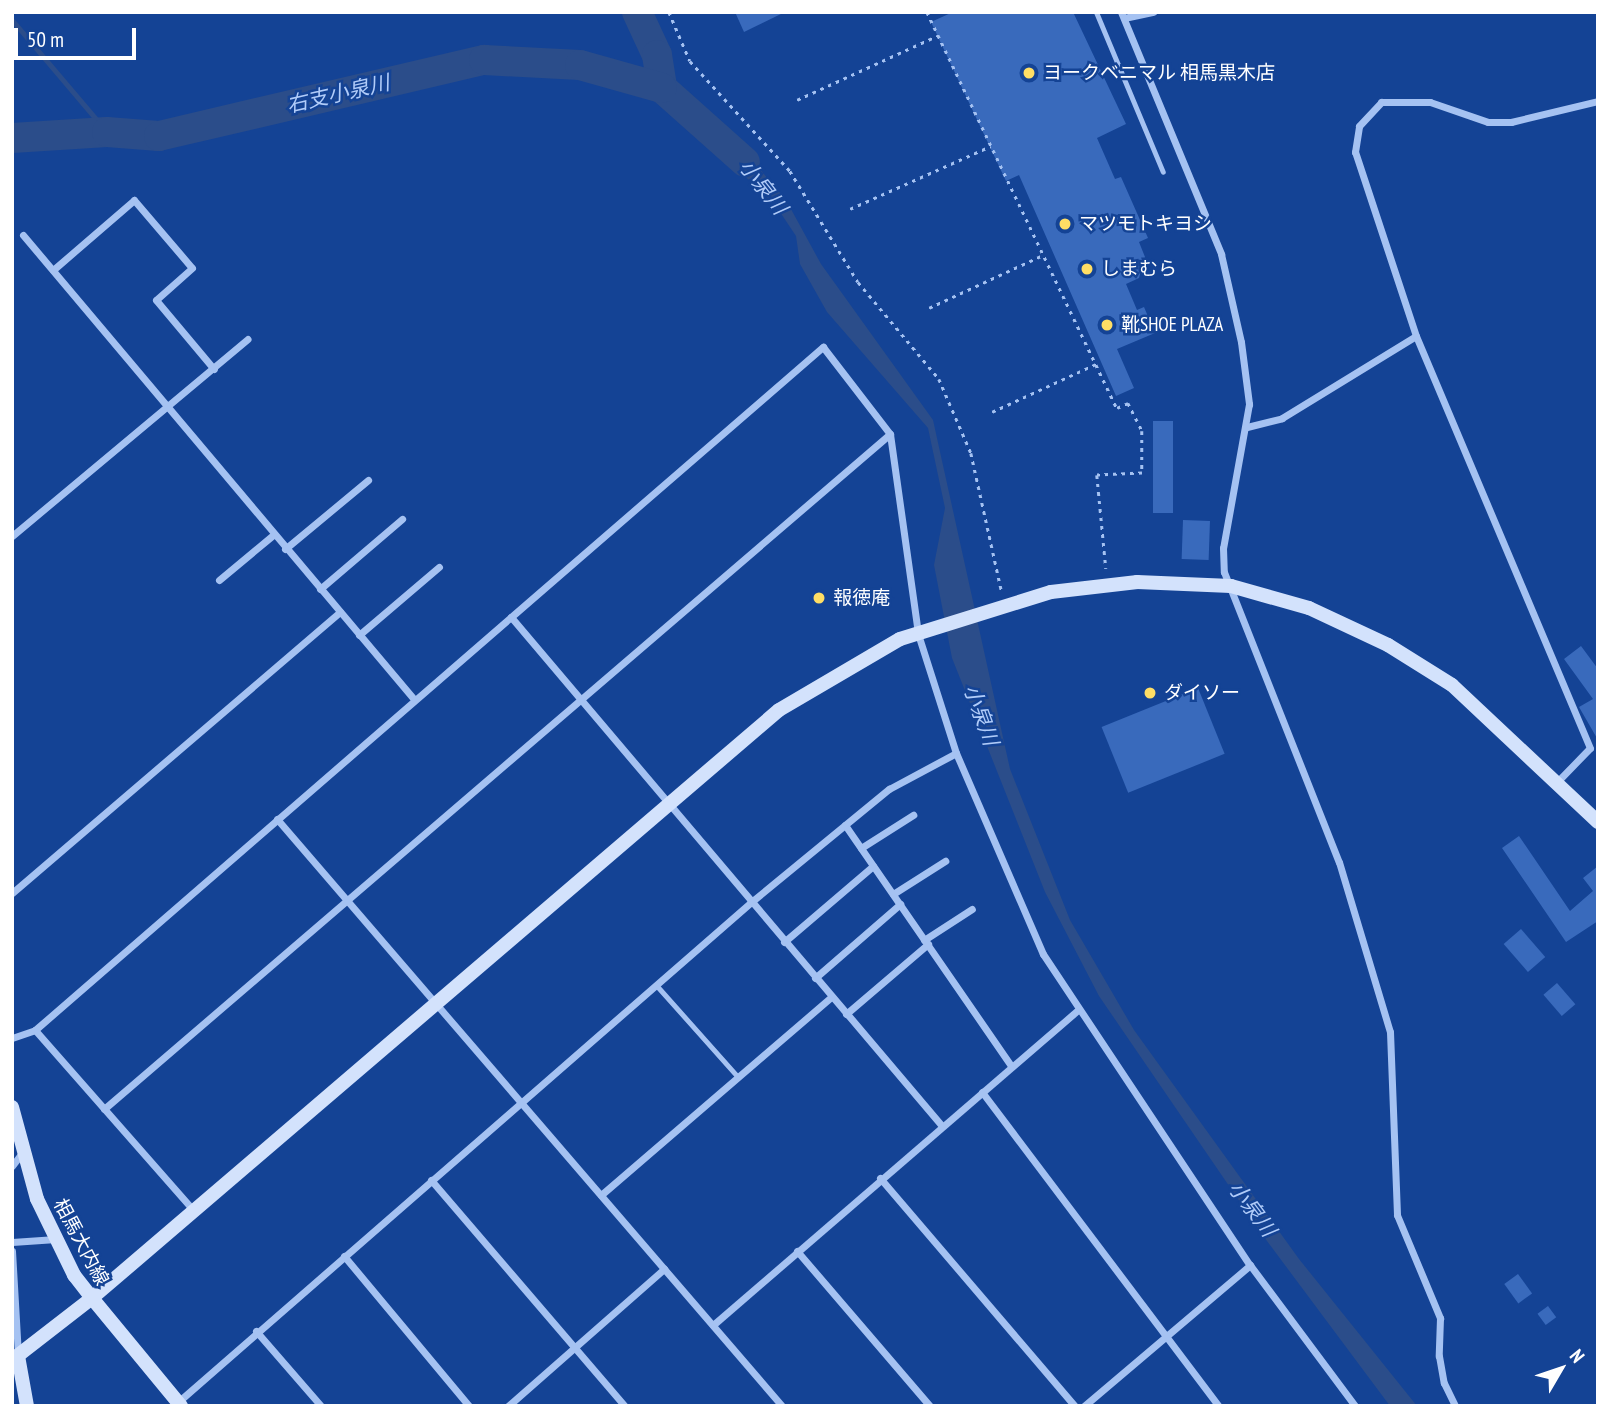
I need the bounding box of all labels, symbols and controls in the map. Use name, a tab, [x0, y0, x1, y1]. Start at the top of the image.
scale bar	[18, 14, 140, 58]
text: 50 m	[27, 26, 64, 53]
place label: ヨークベニマル 相馬黒木店	[1043, 62, 1275, 84]
marker: ヨークベニマル 相馬黒木店	[1021, 65, 1037, 81]
water label: 右支小泉川	[284, 70, 392, 118]
water label: 小泉川	[734, 154, 792, 220]
place label: マツモトキヨシ	[1079, 213, 1212, 235]
marker: マツモトキヨシ	[1057, 216, 1073, 232]
place label: しまむら	[1101, 258, 1177, 280]
marker: しまむら	[1079, 261, 1095, 277]
place label: 靴SHOE PLAZA	[1121, 314, 1223, 336]
marker: 靴SHOE PLAZA	[1099, 317, 1115, 333]
place label: 報徳庵	[833, 587, 890, 609]
marker: 報徳庵	[811, 590, 827, 606]
water label: 小泉川	[958, 681, 1004, 749]
place label: ダイソー	[1164, 682, 1240, 704]
marker: ダイソー	[1142, 685, 1158, 701]
water label: 小泉川	[1223, 1176, 1281, 1242]
street label: 相馬大内線	[49, 1195, 113, 1289]
north arrow	[1526, 1334, 1596, 1404]
text: N	[1565, 1344, 1590, 1367]

